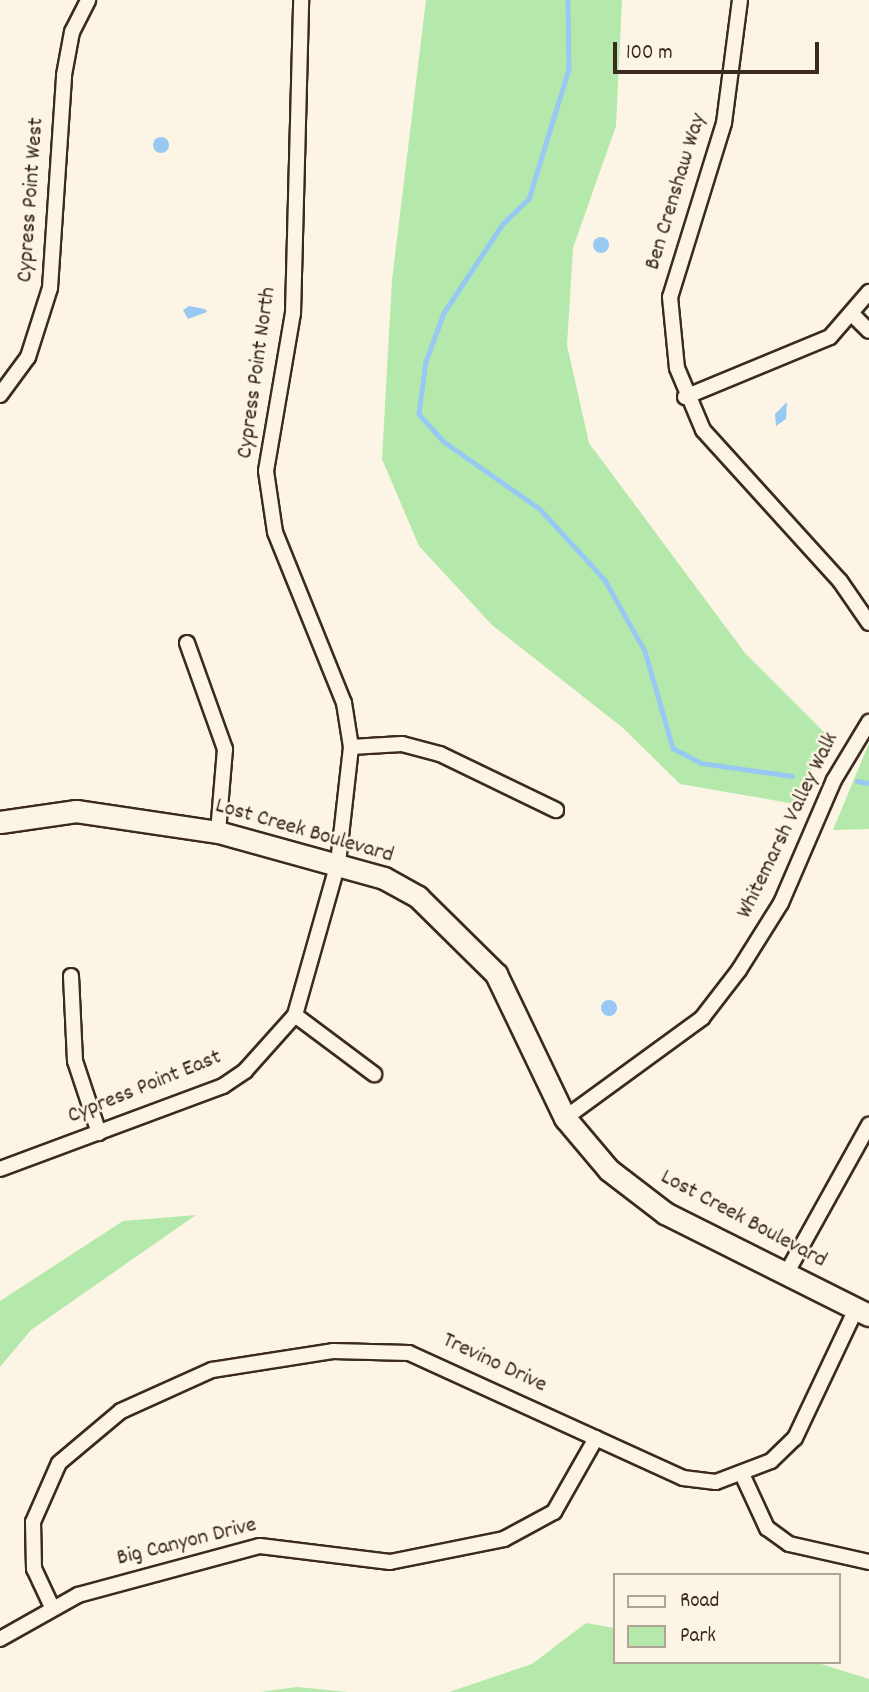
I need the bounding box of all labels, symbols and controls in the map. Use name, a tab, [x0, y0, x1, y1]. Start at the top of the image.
scale bar	[617, 28, 824, 72]
text: 100 m	[626, 39, 673, 69]
street label: Ben Crenshaw Way	[640, 111, 714, 273]
street label: Cypress Point West	[12, 117, 52, 283]
street label: Cypress Point North	[232, 285, 284, 461]
street label: Whitemarsh Valley Walk	[732, 728, 846, 924]
street label: Lost Creek Boulevard	[212, 793, 396, 871]
street label: Cypress Point East	[64, 1045, 226, 1131]
street label: Lost Creek Boulevard	[655, 1165, 831, 1275]
street label: Trevino Drive	[437, 1328, 551, 1400]
street label: Big Canyon Drive	[114, 1512, 260, 1574]
legend	[614, 1573, 841, 1664]
text: Road	[680, 1587, 719, 1617]
text: Park	[680, 1622, 716, 1652]

